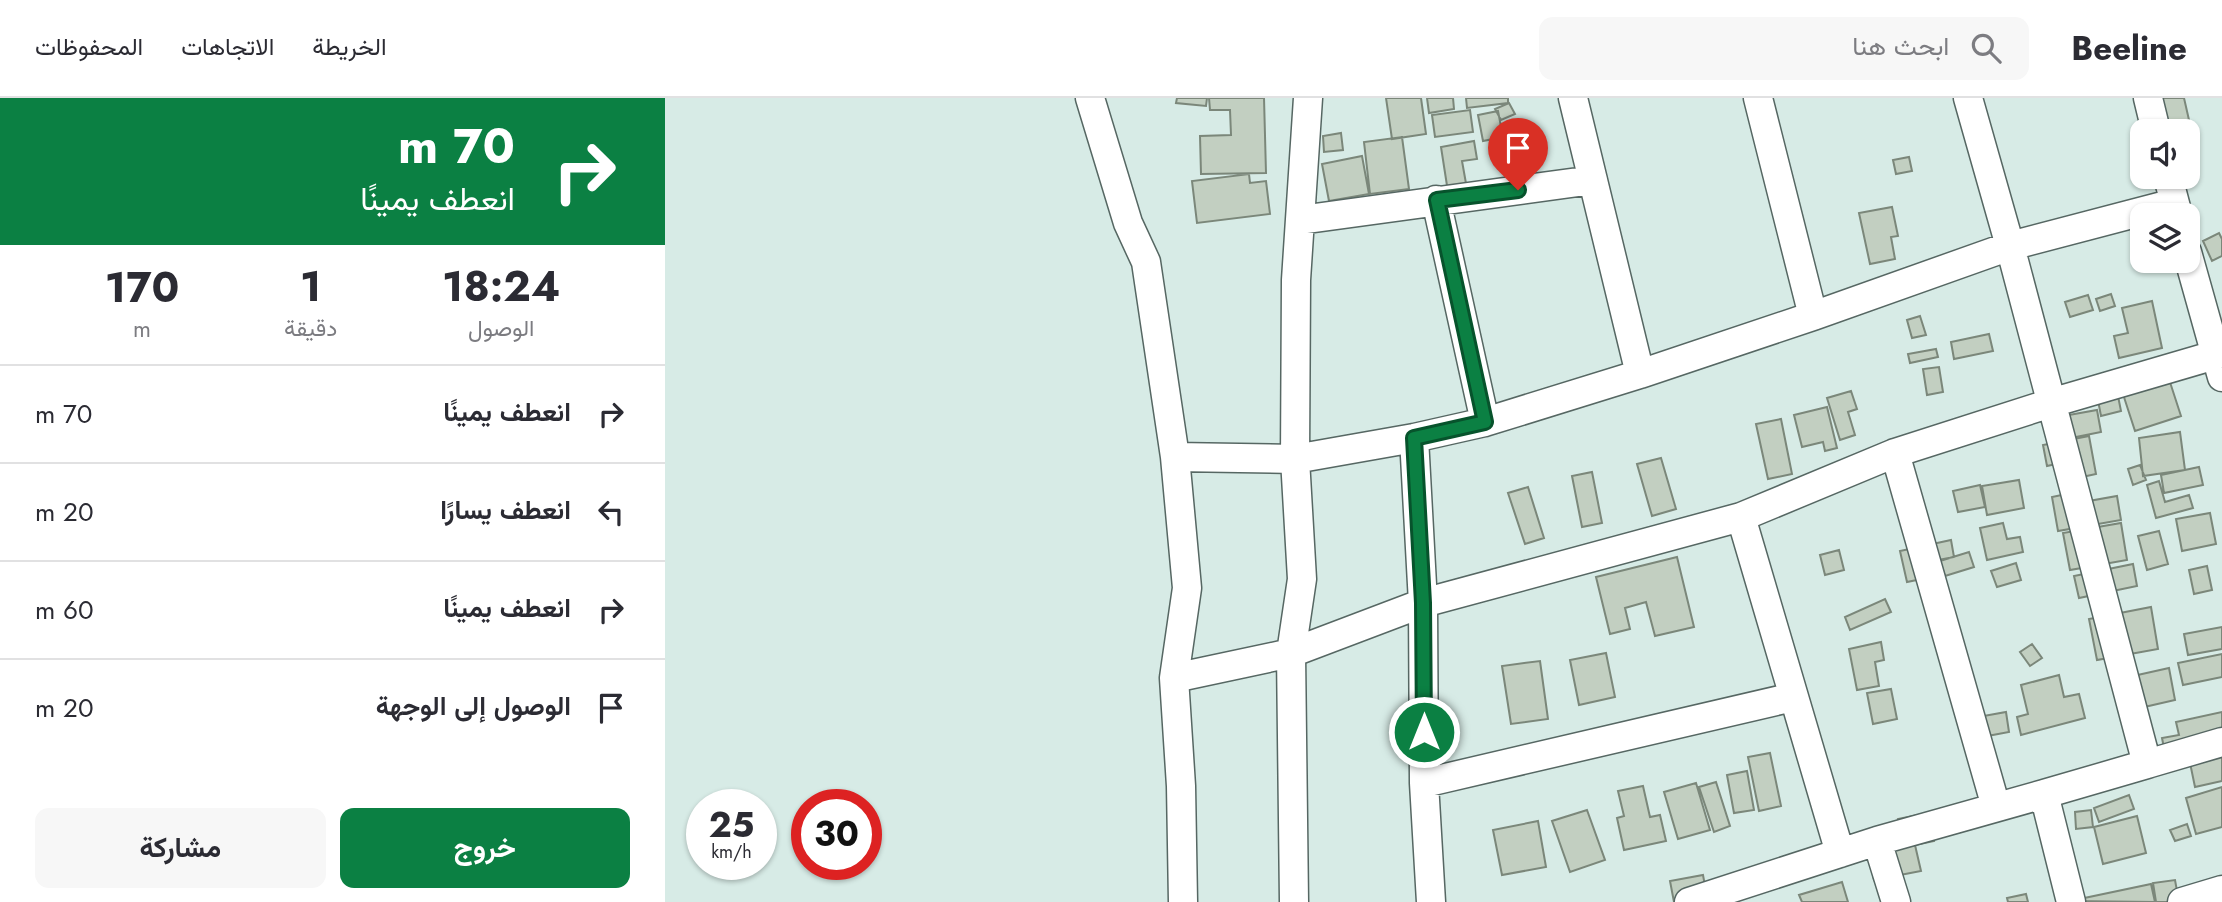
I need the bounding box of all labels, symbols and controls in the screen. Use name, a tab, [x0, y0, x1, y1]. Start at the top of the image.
search box	[1539, 17, 2029, 80]
text: Beeline	[2071, 25, 2187, 72]
text: ابحث هنا	[1852, 27, 1949, 65]
text: المحفوظات	[35, 29, 143, 64]
text: الاتجاهات	[181, 29, 274, 64]
text: الخريطة	[312, 29, 387, 64]
icon: search	[1967, 29, 2005, 67]
text: 70 m	[398, 111, 515, 181]
pin	[1488, 118, 1548, 190]
map controls	[2130, 119, 2200, 273]
button: sound	[2130, 119, 2200, 189]
icon: right	[539, 126, 630, 217]
icon: arrive	[1499, 129, 1537, 167]
text: انعطف يمينًا	[360, 176, 515, 222]
button: layers	[2130, 203, 2200, 273]
text: 1	[300, 256, 321, 317]
text: 18:24	[442, 256, 560, 317]
text: 170	[105, 257, 179, 318]
text: دقيقة	[284, 311, 337, 345]
text: الوصول	[468, 311, 534, 345]
text: m	[133, 312, 151, 346]
text: انعطف يمينًا	[443, 393, 571, 431]
text: 70 m	[35, 395, 92, 433]
icon: right	[592, 395, 630, 433]
text: انعطف يسارًا	[440, 491, 571, 529]
text: 20 m	[35, 493, 94, 531]
icon: left	[592, 493, 630, 531]
text: انعطف يمينًا	[443, 589, 571, 627]
text: 60 m	[35, 591, 94, 629]
icon: right	[592, 591, 630, 629]
text: الوصول إلى الوجهة	[376, 687, 571, 725]
text: 20 m	[35, 689, 94, 727]
icon: arrive	[592, 689, 630, 727]
position arrow	[1387, 695, 1461, 769]
speed limit sign: 30	[791, 789, 882, 880]
text: 25	[709, 800, 754, 850]
button: مشاركة	[35, 808, 326, 888]
button: خروج	[340, 808, 630, 888]
text: km/h	[711, 839, 752, 865]

